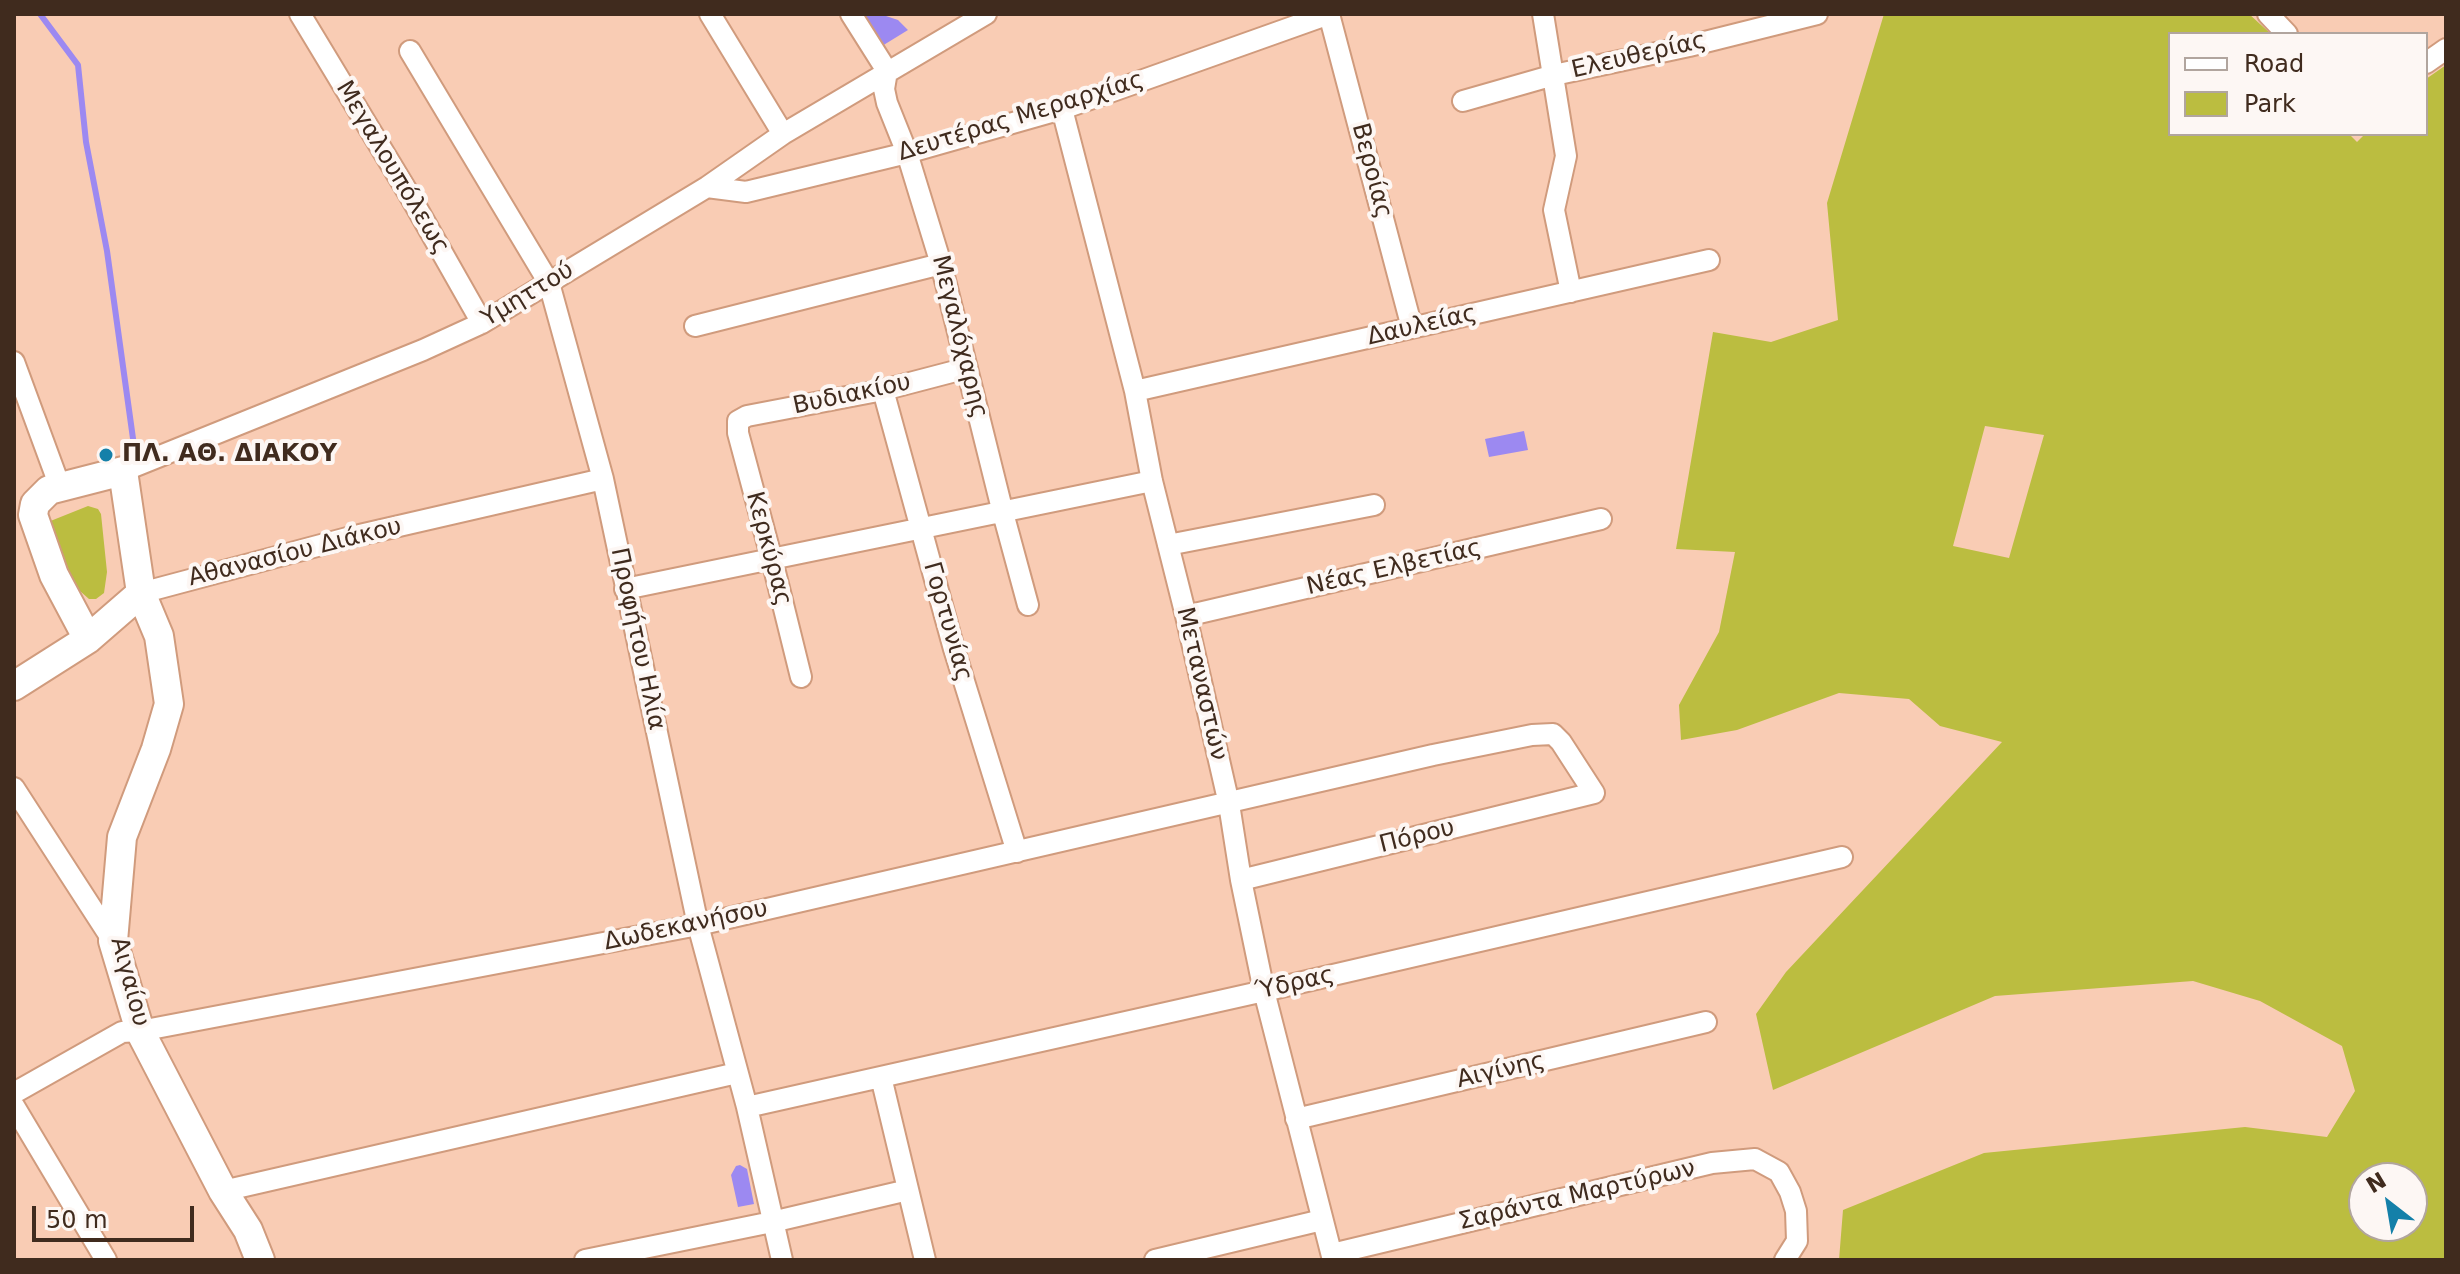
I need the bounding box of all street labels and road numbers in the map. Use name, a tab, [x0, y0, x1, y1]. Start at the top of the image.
street label: Ελευθερίας	[1569, 27, 1709, 85]
street label: Δευτέρας Μεραρχίας	[895, 66, 1147, 168]
street label: Μεγαλουπόλεως	[329, 76, 455, 260]
street label: Βεροίας	[1344, 120, 1398, 222]
street label: Μεγαλόχαρης	[925, 253, 993, 421]
street label: Υμηττού	[477, 256, 579, 334]
street label: Δαυλείας	[1365, 299, 1479, 353]
street label: Βυδιακίου	[790, 368, 914, 422]
street label: Κερκύρας	[739, 489, 797, 609]
street label: Αθανασίου Διάκου	[185, 513, 405, 593]
street label: Νέας Ελβετίας	[1304, 534, 1484, 602]
street label: Προφήτου Ηλία	[604, 545, 670, 733]
street label: Γορτυνίας	[916, 559, 978, 685]
street label: Μεταναστών	[1169, 605, 1233, 763]
street label: Πόρου	[1376, 814, 1458, 860]
street label: Δωδεκανήσου	[602, 895, 770, 957]
street label: Αιγαίου	[103, 934, 155, 1030]
street label: Ύδρας	[1253, 961, 1337, 1007]
street label: Αιγίνης	[1454, 1047, 1548, 1095]
street label: Σαράντα Μαρτύρων	[1456, 1155, 1698, 1237]

